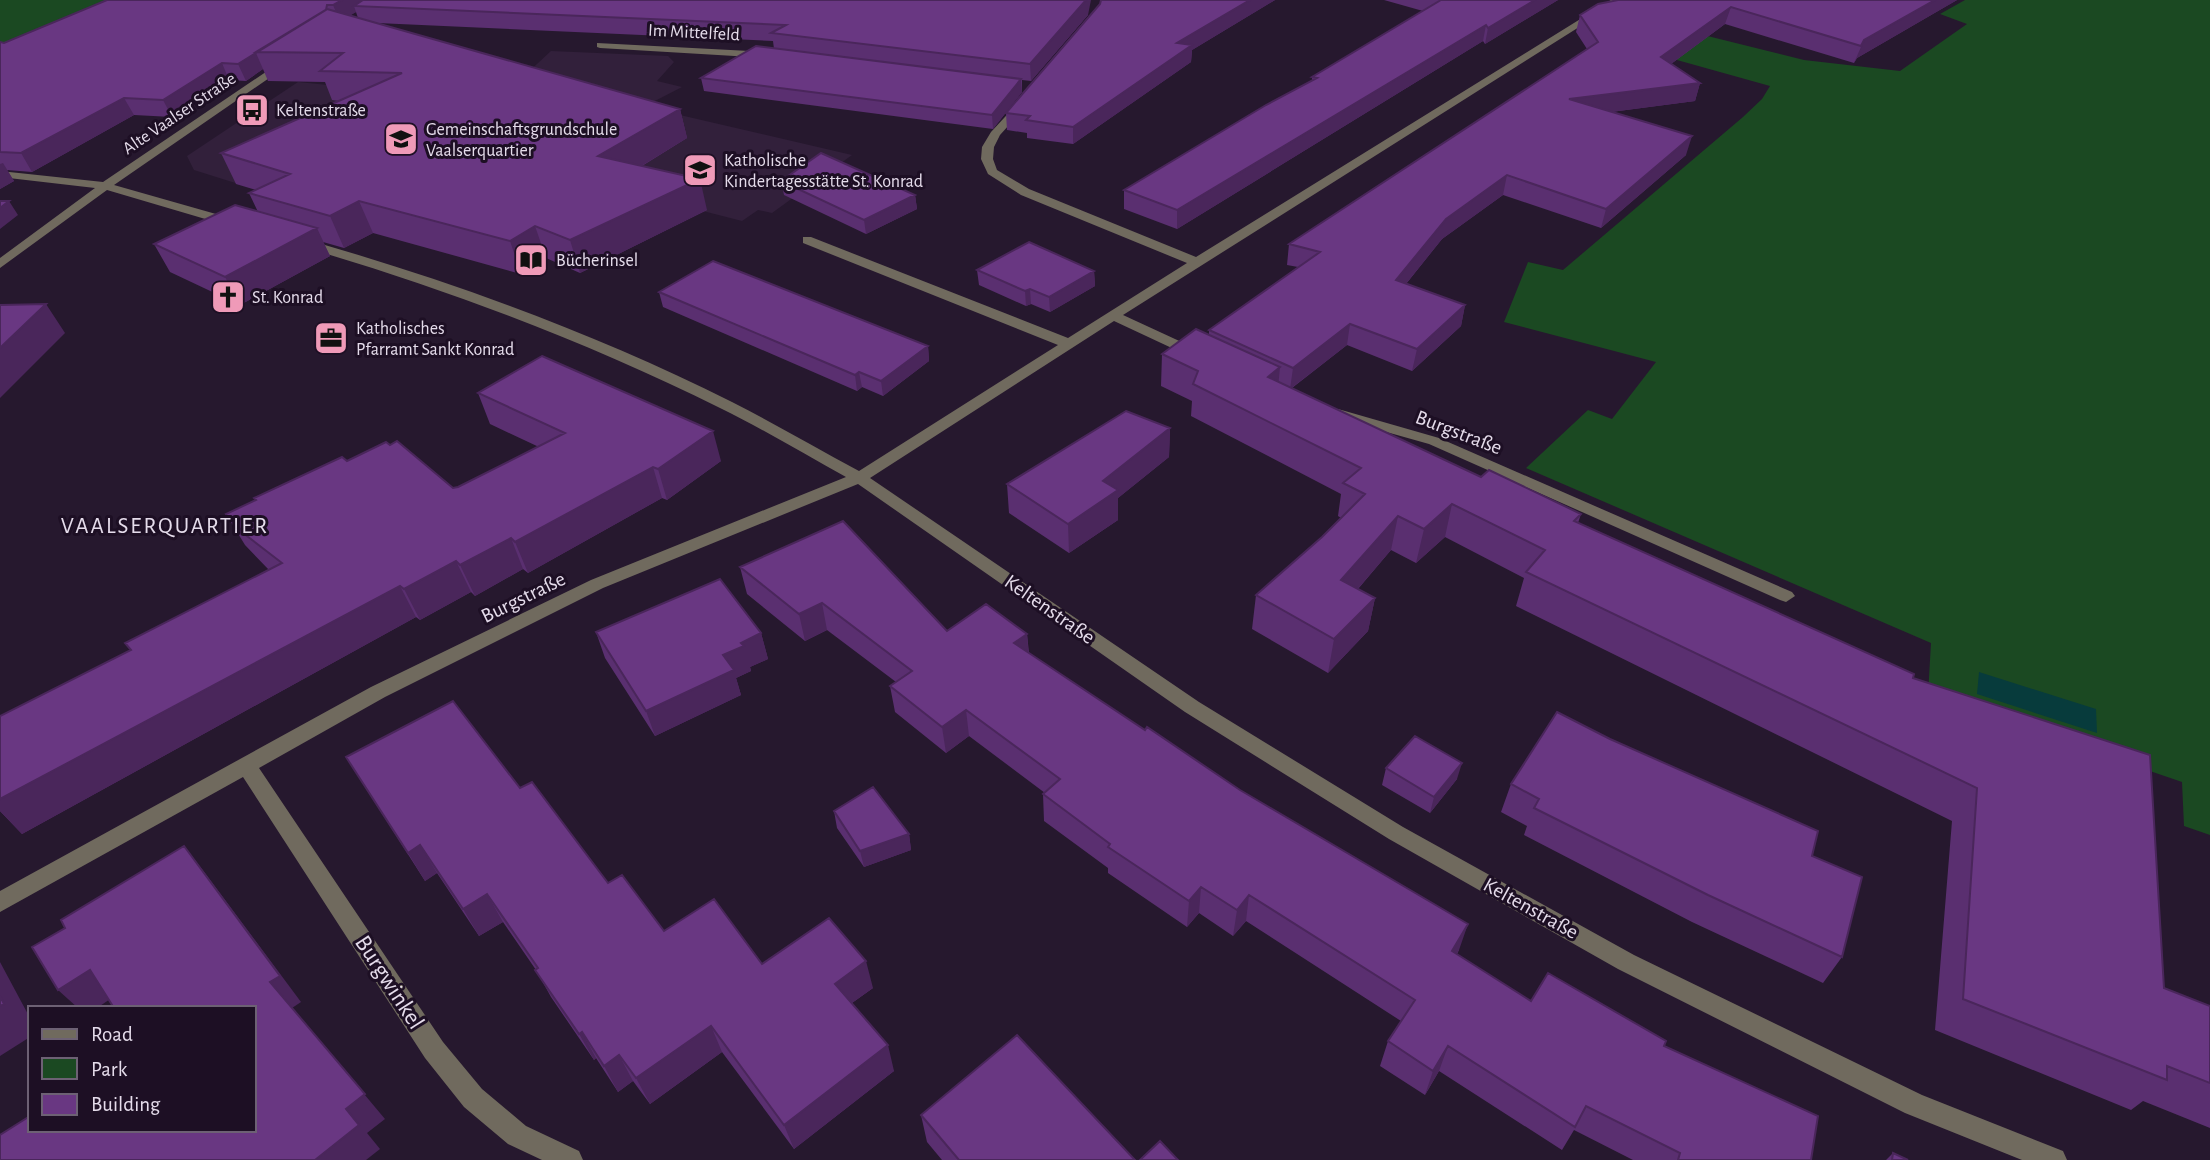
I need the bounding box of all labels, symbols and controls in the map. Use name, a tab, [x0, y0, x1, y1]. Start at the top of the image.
street label: Im Mittelfeld	[648, 22, 740, 44]
street label: Alte Vaalser Straße	[120, 69, 239, 158]
bus stop icon: Keltenstraße	[233, 91, 271, 129]
place label: Keltenstraße	[276, 102, 366, 120]
school or university icon: Gemeinschaftsgrundschule Vaalserquartier	[382, 120, 420, 158]
place label: Gemeinschaftsgrundschule Vaalserquartier	[426, 121, 617, 160]
school or university icon: Katholische Kindertagesstätte St. Konrad	[681, 151, 719, 189]
place label: Katholische Kindertagesstätte St. Konrad	[724, 152, 923, 191]
library icon: Bücherinsel	[512, 241, 550, 279]
place label: Bücherinsel	[556, 252, 638, 270]
church icon: St. Konrad	[209, 278, 247, 316]
place label: St. Konrad	[252, 289, 323, 307]
office icon: Katholisches Pfarramt Sankt Konrad	[312, 319, 350, 357]
place label: Katholisches Pfarramt Sankt Konrad	[356, 320, 514, 359]
street label: Burgstraße	[1413, 406, 1505, 459]
district label: VAALSERQUARTIER	[61, 515, 269, 538]
street label: Burgstraße	[478, 568, 569, 627]
street label: Keltenstraße	[1001, 571, 1099, 648]
street label: Keltenstraße	[1480, 874, 1582, 943]
street label: Burgwinkel	[350, 931, 428, 1034]
legend	[28, 1006, 256, 1132]
text: Road	[91, 1024, 133, 1045]
text: Park	[91, 1059, 128, 1080]
text: Building	[91, 1094, 161, 1115]

